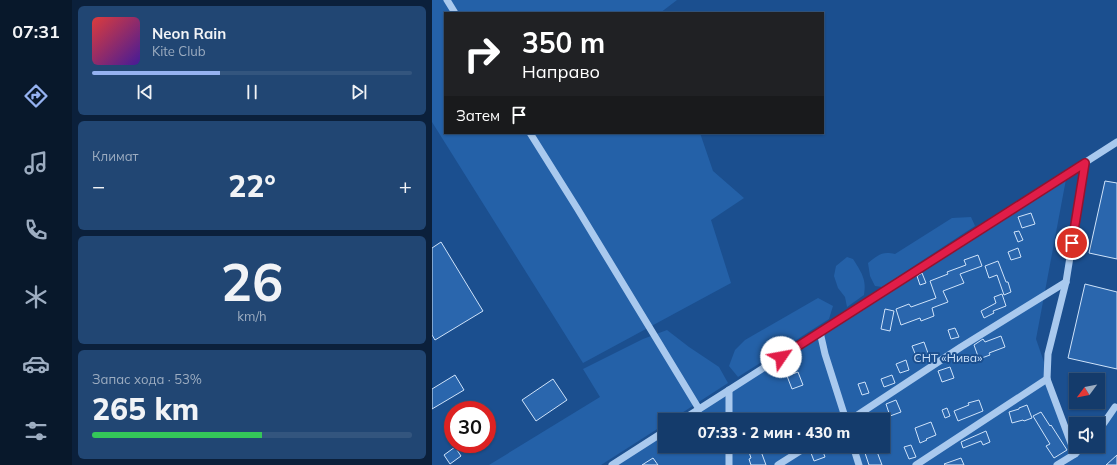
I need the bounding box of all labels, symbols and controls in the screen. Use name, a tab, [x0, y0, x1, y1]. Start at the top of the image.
text: 07:31	[12, 20, 60, 43]
text: Neon Rain	[152, 24, 226, 43]
text: 350 m	[522, 25, 605, 60]
icon: right	[456, 28, 508, 80]
text: Kite Club	[152, 43, 206, 59]
text: Направо	[522, 60, 600, 83]
icon: previous	[134, 81, 156, 103]
icon: pause	[241, 81, 263, 103]
icon: next	[348, 81, 370, 103]
icon: directions	[22, 82, 50, 110]
icon: arrive	[508, 104, 530, 126]
text: Затем	[456, 106, 500, 125]
text: Климат	[92, 148, 139, 164]
icon: music	[22, 149, 50, 177]
text: 22°	[228, 167, 276, 205]
text: −	[92, 172, 105, 200]
text: +	[399, 172, 412, 200]
icon: phone	[22, 216, 50, 244]
pin	[1055, 226, 1089, 260]
icon: arrive	[1061, 232, 1083, 254]
text: 26	[221, 249, 283, 314]
icon: climate	[22, 283, 50, 311]
text: km/h	[237, 308, 267, 324]
position arrow	[760, 336, 802, 378]
icon: car	[22, 350, 50, 378]
park label: СНТ «Нива»	[914, 350, 983, 365]
text: Запас хода · 53%	[92, 371, 202, 387]
north arrow	[1069, 373, 1105, 409]
map controls	[1069, 373, 1105, 453]
text: 265 km	[92, 390, 199, 428]
speed limit sign: 30	[444, 401, 496, 453]
icon: filters	[22, 417, 50, 445]
button: sound	[1069, 417, 1105, 453]
text: 07:33 · 2 мин · 430 m	[698, 423, 850, 442]

